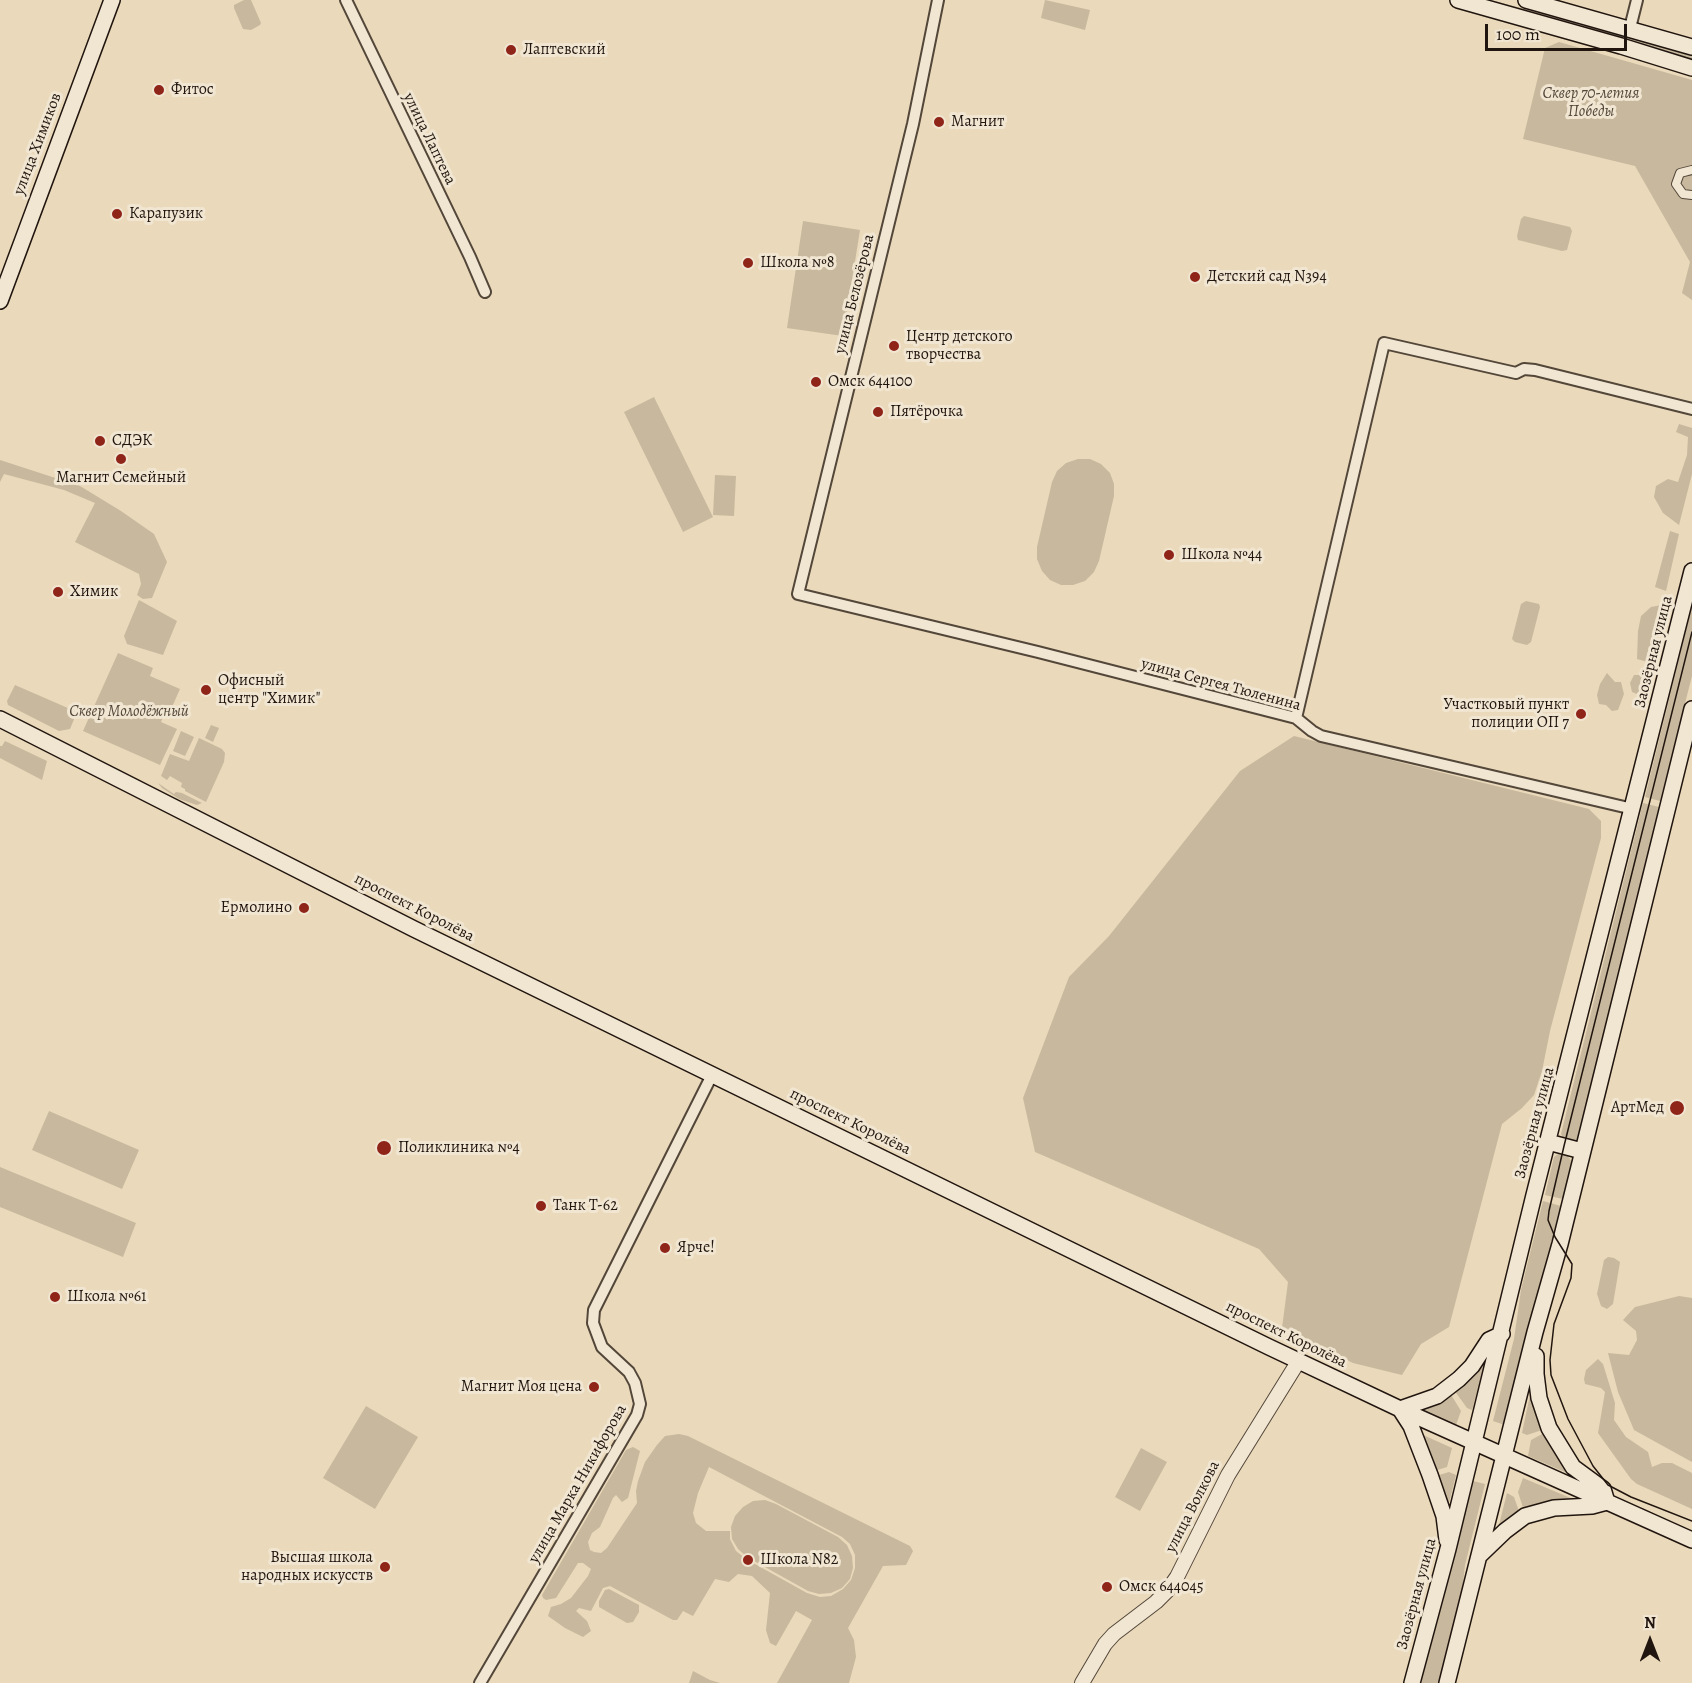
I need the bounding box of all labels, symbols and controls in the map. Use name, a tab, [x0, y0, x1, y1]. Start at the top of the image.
scale bar	[1488, 12, 1630, 50]
text: 100 m	[1496, 22, 1540, 46]
place label: Лаптевский	[523, 40, 606, 60]
marker: Лаптевский	[504, 43, 518, 57]
place label: Фитос	[171, 80, 214, 100]
marker: Фитос	[152, 83, 166, 97]
park label: Сквер 70-летия Победы	[1543, 84, 1639, 122]
street label: улица Химиков	[10, 90, 66, 198]
street label: улица Лаптева	[398, 90, 460, 188]
place label: Магнит	[951, 112, 1004, 132]
marker: Магнит	[932, 115, 946, 129]
place label: Карапузик	[129, 204, 203, 224]
marker: Карапузик	[110, 207, 124, 221]
street label: улица Белозёрова	[831, 232, 879, 356]
place label: Школа №8	[760, 253, 834, 273]
marker: Школа №8	[741, 256, 755, 270]
place label: Детский сад N394	[1207, 267, 1327, 287]
marker: Детский сад N394	[1188, 270, 1202, 284]
place label: Центр детского творчества	[906, 327, 1013, 365]
marker: Центр детского творчества	[887, 339, 901, 353]
place label: Омск 644100	[828, 372, 913, 392]
marker: Омск 644100	[809, 375, 823, 389]
place label: Пятёрочка	[890, 402, 963, 422]
marker: Пятёрочка	[871, 405, 885, 419]
place label: СДЭК	[112, 431, 152, 451]
marker: СДЭК	[93, 434, 107, 448]
marker: Магнит Семейный	[114, 452, 128, 466]
place label: Магнит Семейный	[56, 468, 186, 488]
place label: Школа №44	[1181, 545, 1262, 565]
marker: Школа №44	[1162, 548, 1176, 562]
place label: Химик	[70, 582, 118, 602]
marker: Химик	[51, 585, 65, 599]
street label: Заозёрная улица	[1631, 594, 1677, 710]
street label: улица Сергея Тюленина	[1139, 654, 1303, 716]
place label: Офисный центр "Химик"	[218, 671, 321, 709]
marker: Офисный центр "Химик"	[199, 683, 213, 697]
place label: Участковый пункт полиции ОП 7	[1443, 695, 1569, 733]
park label: Сквер Молодёжный	[69, 702, 189, 722]
marker: Участковый пункт полиции ОП 7	[1574, 707, 1588, 721]
street label: проспект Королёва	[351, 869, 477, 947]
place label: Ермолино	[221, 898, 292, 918]
marker: Ермолино	[297, 901, 311, 915]
street label: Заозёрная улица	[1511, 1065, 1559, 1181]
street label: проспект Королёва	[786, 1084, 914, 1160]
place label: АртМед	[1611, 1098, 1664, 1118]
marker: АртМед	[1668, 1099, 1686, 1117]
place label: Поликлиника №4	[398, 1138, 520, 1158]
marker: Поликлиника №4	[375, 1139, 393, 1157]
place label: Танк Т-62	[553, 1196, 618, 1216]
marker: Танк Т-62	[534, 1199, 548, 1213]
place label: Ярче!	[677, 1238, 715, 1258]
marker: Ярче!	[658, 1241, 672, 1255]
place label: Школа №61	[67, 1287, 147, 1307]
marker: Школа №61	[48, 1290, 62, 1304]
street label: проспект Королёва	[1222, 1297, 1350, 1373]
place label: Магнит Моя цена	[461, 1377, 582, 1397]
marker: Магнит Моя цена	[587, 1380, 601, 1394]
street label: улица Марка Никифорова	[525, 1401, 631, 1567]
street label: улица Волкова	[1162, 1458, 1224, 1556]
street label: Заозёрная улица	[1393, 1536, 1441, 1652]
place label: Высшая школа народных искусств	[241, 1548, 373, 1586]
place label: Школа N82	[760, 1550, 838, 1570]
marker: Школа N82	[741, 1553, 755, 1567]
marker: Высшая школа народных искусств	[378, 1560, 392, 1574]
place label: Омск 644045	[1119, 1577, 1204, 1597]
marker: Омск 644045	[1100, 1580, 1114, 1594]
north arrow	[1620, 1611, 1680, 1671]
text: N	[1644, 1612, 1656, 1634]

